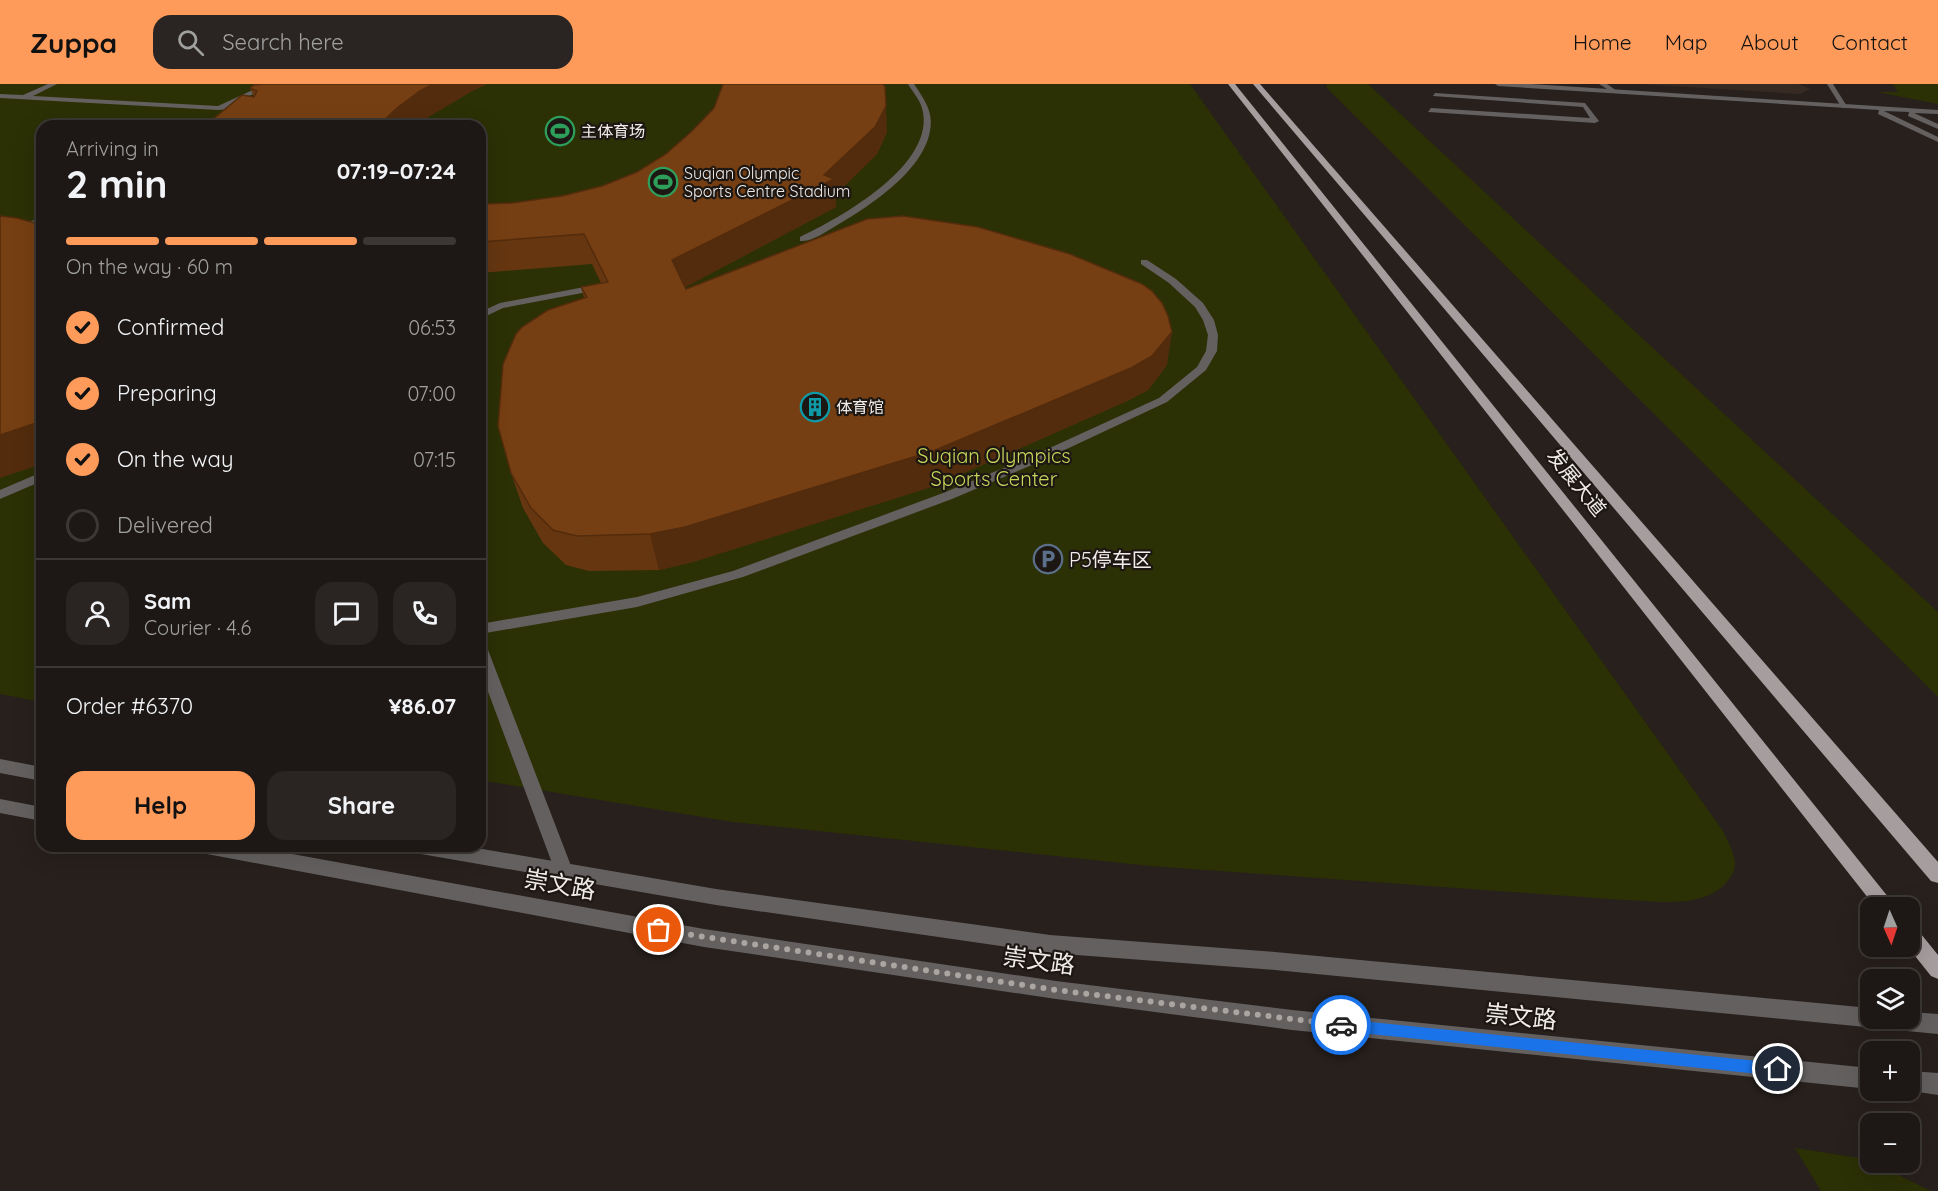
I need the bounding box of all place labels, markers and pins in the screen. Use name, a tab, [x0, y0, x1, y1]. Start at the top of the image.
sports icon: 主体育场	[544, 115, 576, 147]
place label: 主体育场	[581, 121, 645, 141]
place label: Suqian Olympic Sports Centre Stadium	[684, 163, 850, 201]
sports icon: Suqian Olympic Sports Centre Stadium	[647, 166, 679, 198]
building icon: 体育馆	[799, 391, 831, 423]
place label: 体育馆	[836, 397, 884, 417]
parking icon: P5停车区	[1032, 543, 1064, 575]
place label: P5停车区	[1069, 547, 1152, 572]
pin	[633, 904, 684, 955]
pin	[1752, 1043, 1803, 1094]

